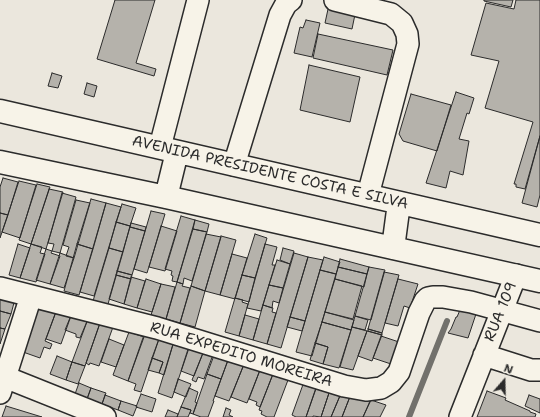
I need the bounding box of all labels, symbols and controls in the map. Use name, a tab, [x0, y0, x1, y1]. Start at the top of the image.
street label: AVENIDA PRESIDENTE COSTA E SILVA	[130, 132, 410, 214]
street label: RUA 109	[481, 279, 521, 345]
street label: RUA EXPEDITO MOREIRA	[148, 319, 334, 391]
north arrow	[484, 361, 524, 401]
text: N	[502, 361, 515, 378]

